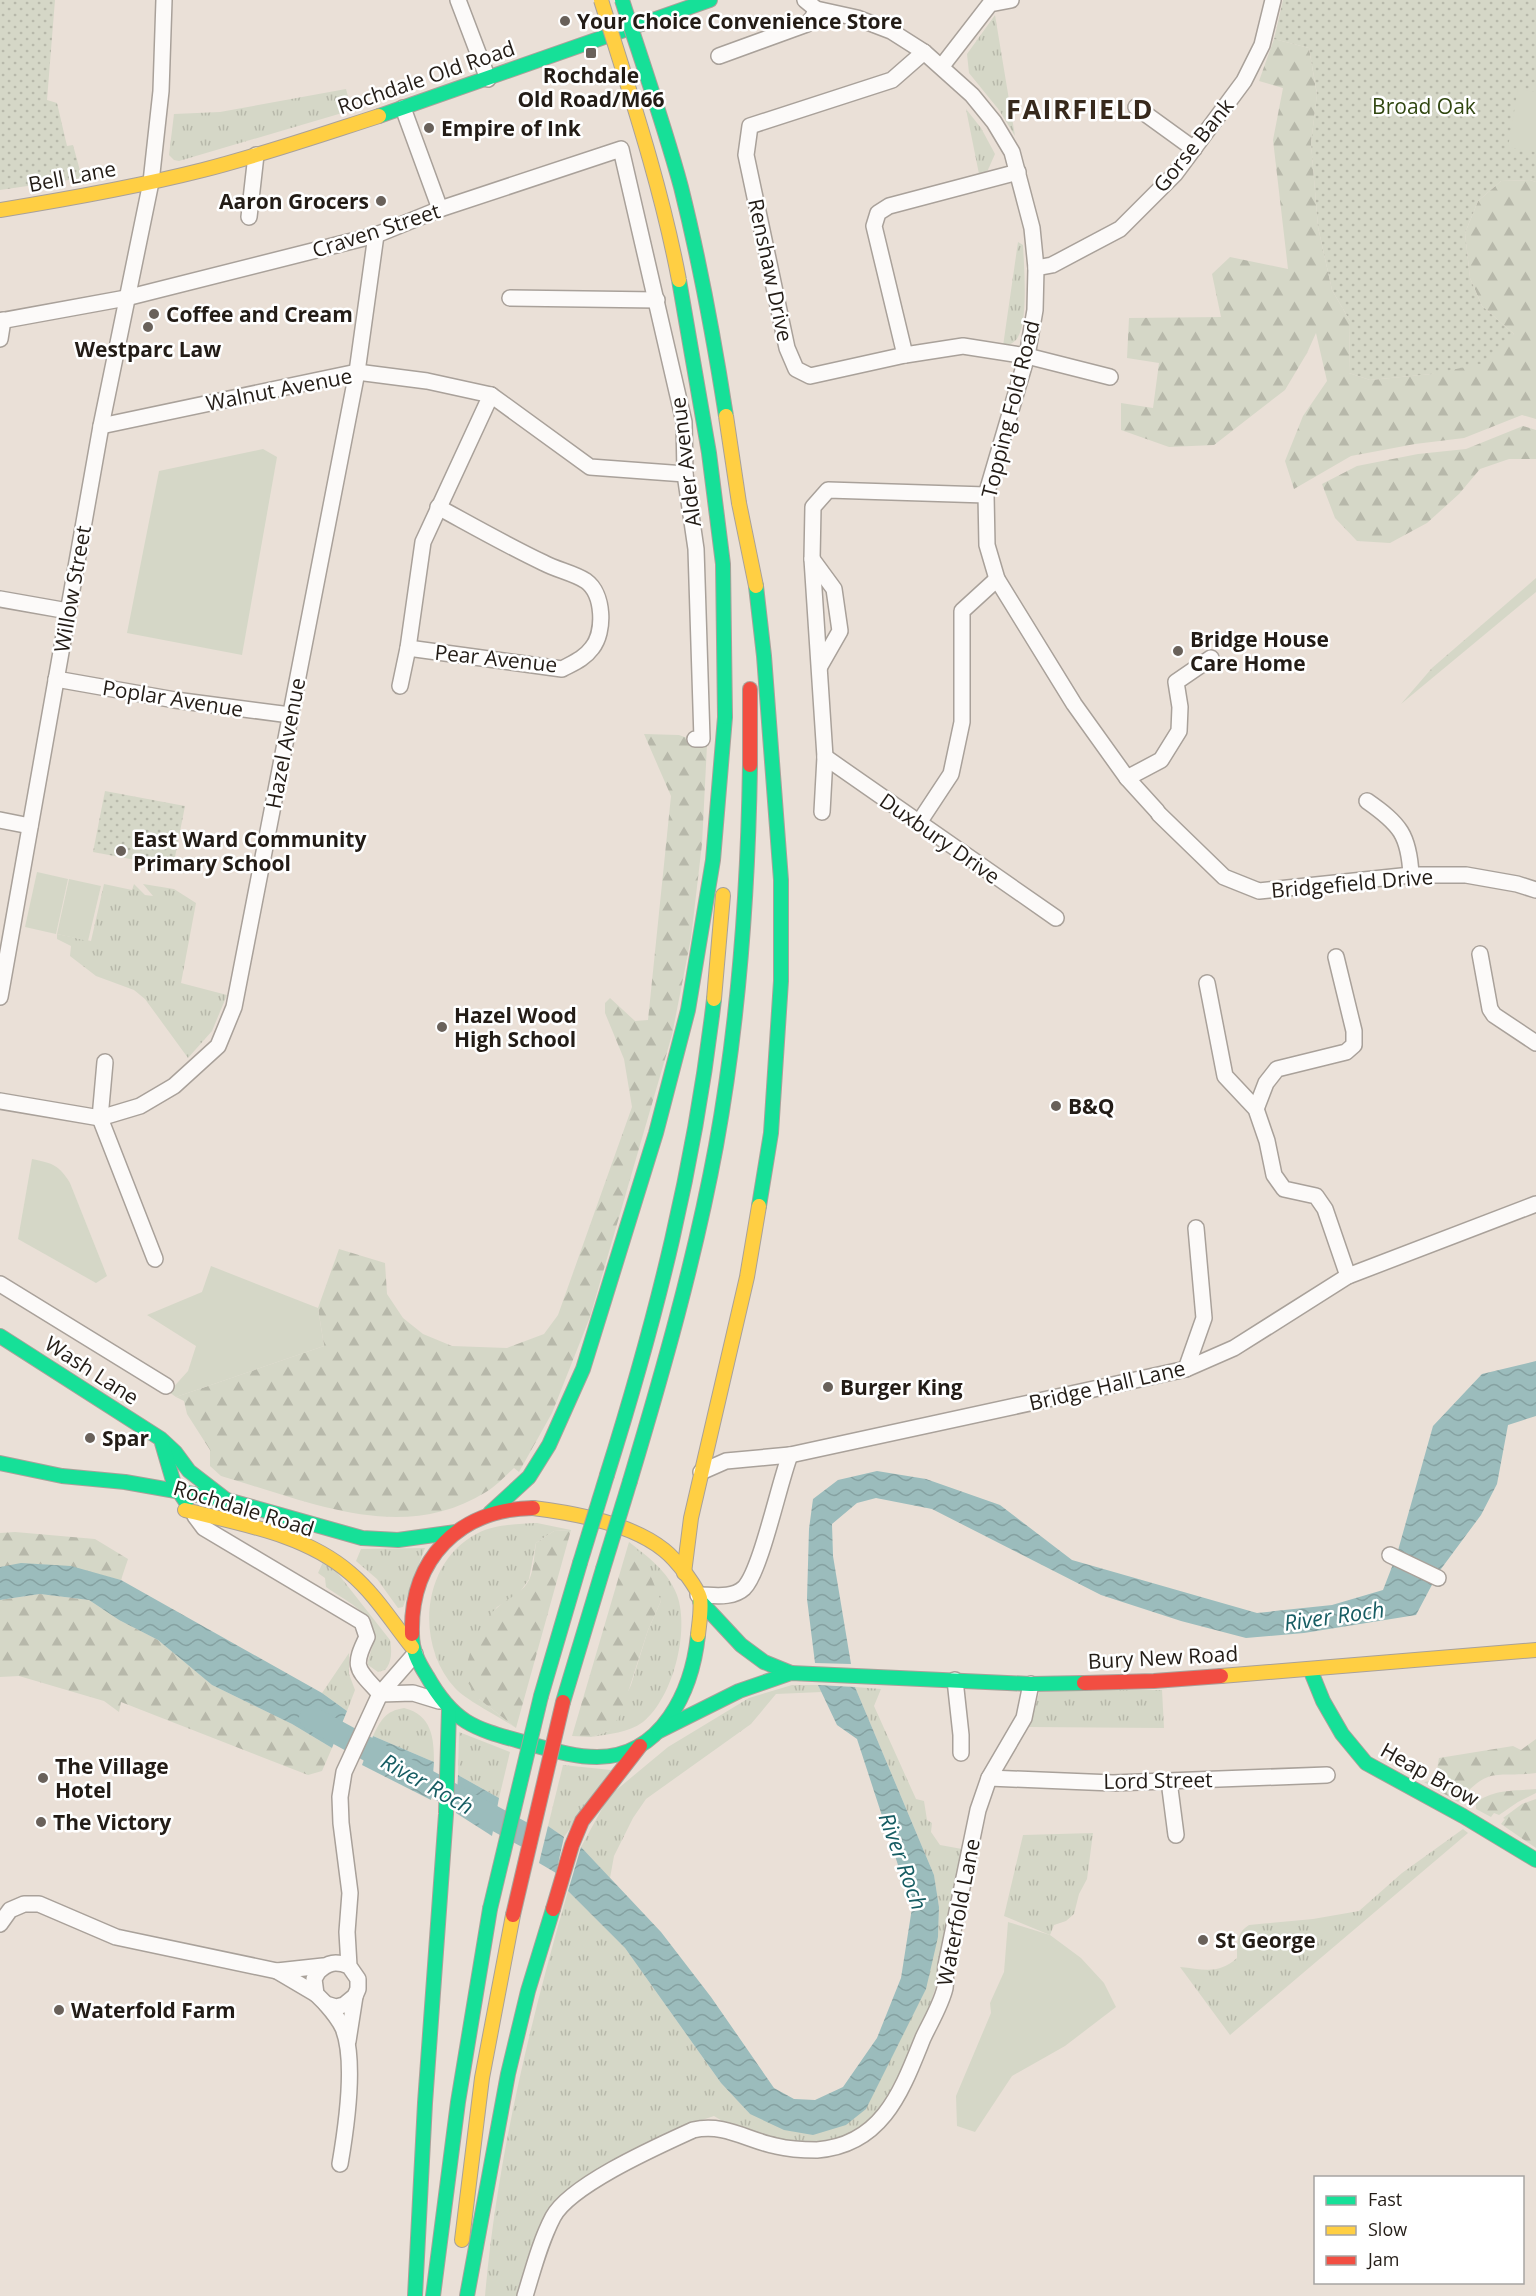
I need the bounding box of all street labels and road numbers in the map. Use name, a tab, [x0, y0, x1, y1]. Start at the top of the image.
street label: Rochdale Old Road	[334, 34, 518, 120]
street label: Gorse Bank	[1147, 92, 1239, 198]
street label: Bell Lane	[26, 154, 118, 198]
street label: Craven Street	[309, 196, 443, 264]
street label: Renshaw Drive	[742, 196, 800, 344]
street label: Topping Fold Road	[974, 317, 1046, 501]
street label: Walnut Avenue	[204, 361, 354, 417]
street label: Alder Avenue	[663, 396, 707, 528]
street label: Willow Street	[47, 523, 97, 655]
street label: Pear Avenue	[433, 638, 559, 678]
street label: Poplar Avenue	[101, 673, 245, 723]
street label: Hazel Avenue	[259, 675, 311, 811]
street label: Duxbury Drive	[874, 786, 1006, 890]
street label: Bridgefield Drive	[1270, 862, 1434, 904]
street label: Wash Lane	[40, 1329, 144, 1411]
street label: Bridge Hall Lane	[1026, 1353, 1188, 1417]
street label: Rochdale Road	[170, 1473, 318, 1543]
street label: Bury New Road	[1087, 1639, 1239, 1675]
street label: Heap Brow	[1376, 1735, 1485, 1813]
street label: Lord Street	[1103, 1765, 1213, 1795]
street label: Waterfold Lane	[930, 1836, 986, 1988]

